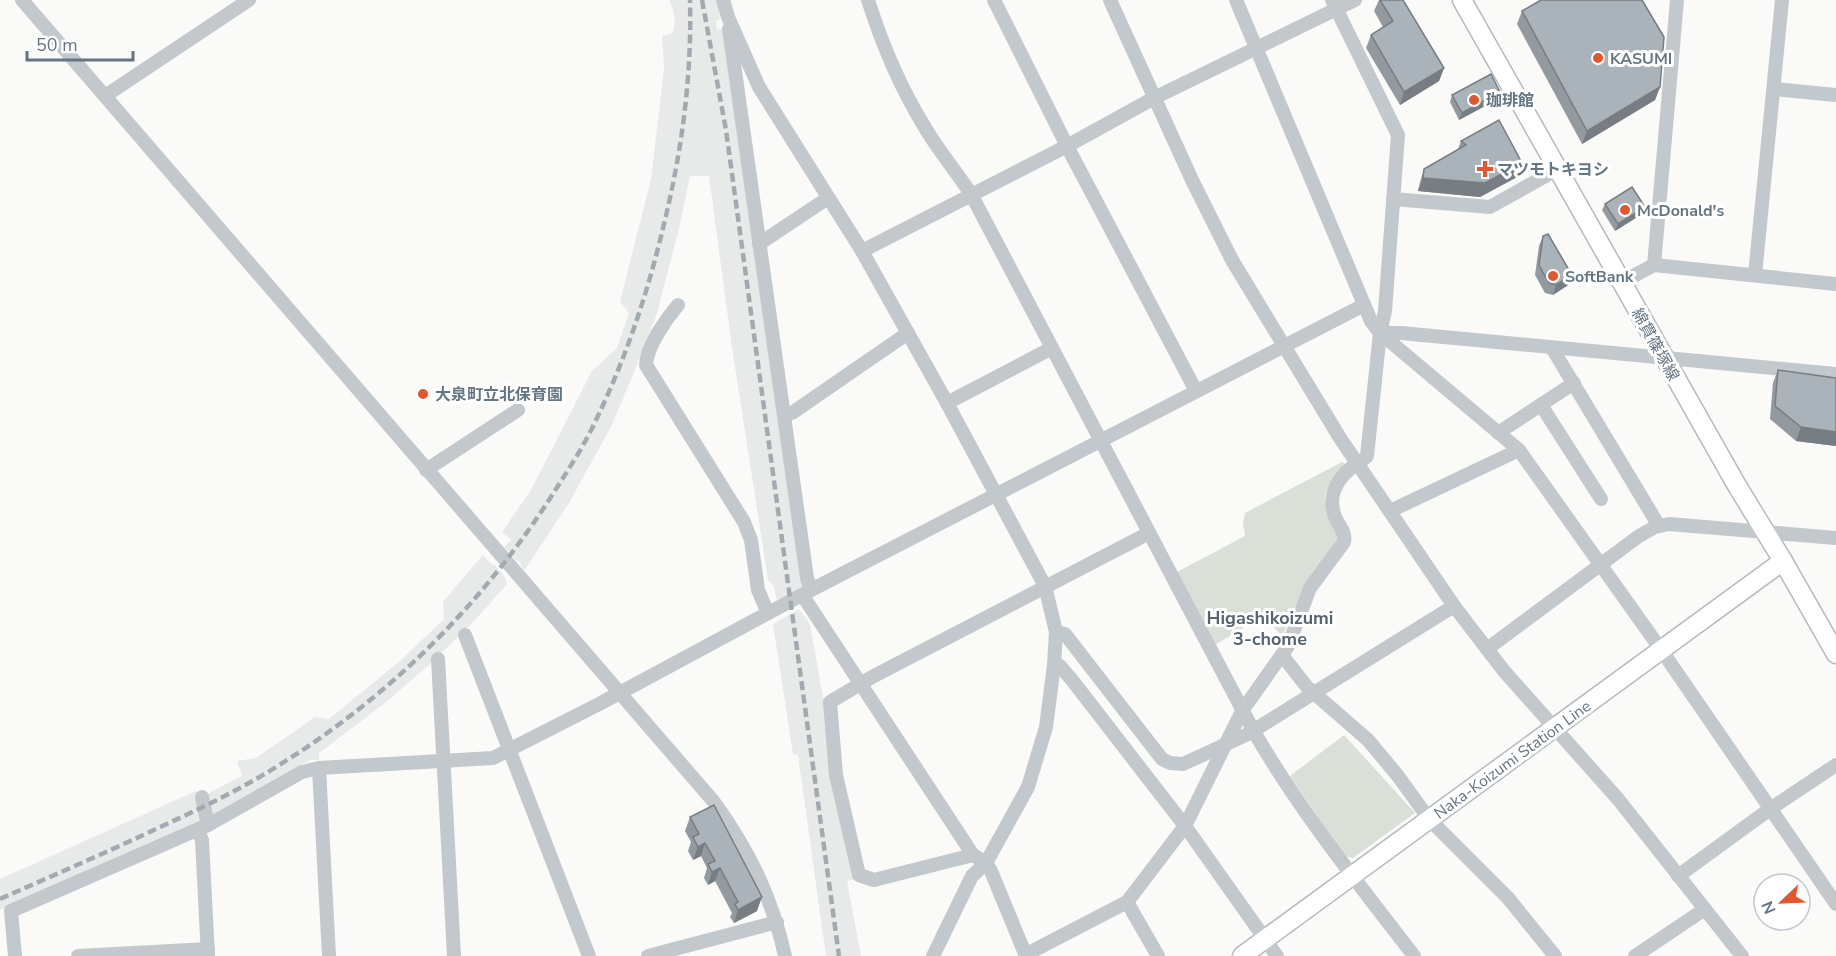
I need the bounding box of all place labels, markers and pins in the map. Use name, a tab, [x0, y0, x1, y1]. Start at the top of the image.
place label: KASUMI	[1610, 48, 1672, 70]
marker: KASUMI	[1591, 51, 1605, 65]
place label: 珈琲館	[1486, 90, 1534, 112]
marker: 珈琲館	[1467, 93, 1481, 107]
place label: マツモトキヨシ	[1497, 159, 1609, 181]
marker: マツモトキヨシ	[1478, 162, 1492, 176]
place label: McDonald's	[1637, 200, 1724, 222]
marker: McDonald's	[1618, 203, 1632, 217]
place label: SoftBank	[1565, 266, 1634, 288]
marker: SoftBank	[1546, 269, 1560, 283]
place label: 大泉町立北保育園	[435, 384, 563, 406]
marker: 大泉町立北保育園	[416, 387, 430, 401]

